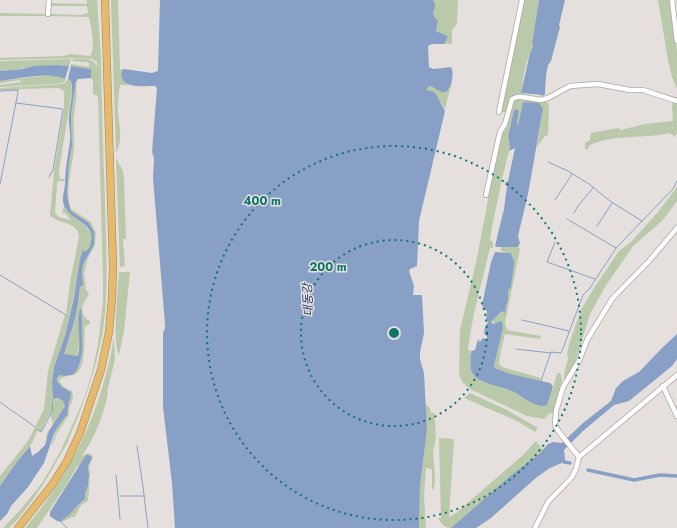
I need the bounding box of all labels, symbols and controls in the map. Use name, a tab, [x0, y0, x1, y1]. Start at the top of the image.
text: 400 m	[243, 192, 281, 210]
text: 200 m	[309, 258, 347, 276]
water label: 대동강	[298, 281, 318, 317]
centre of rings	[387, 326, 401, 340]

